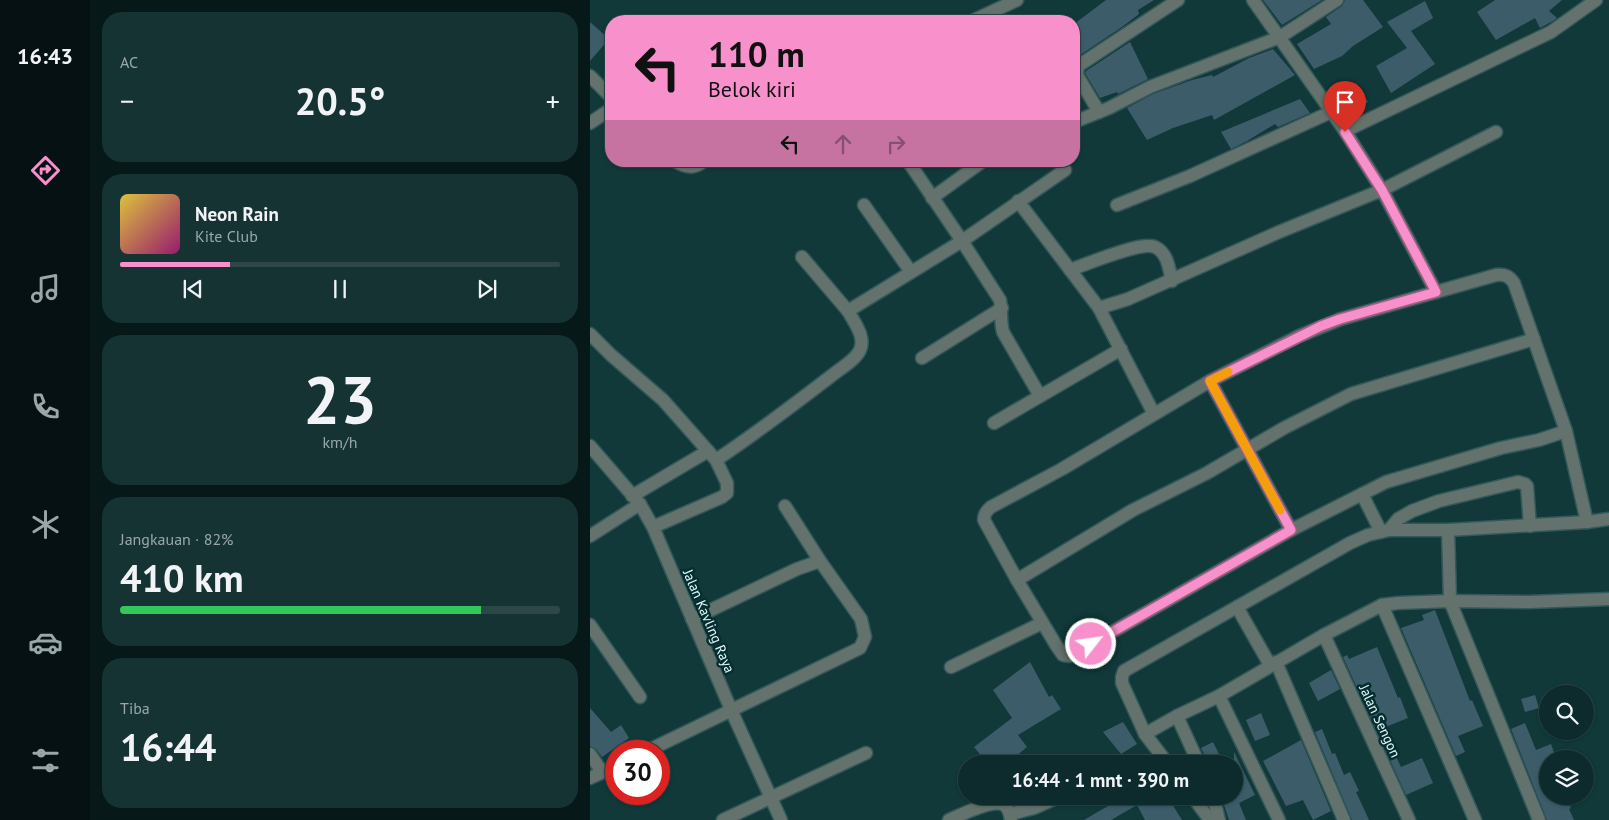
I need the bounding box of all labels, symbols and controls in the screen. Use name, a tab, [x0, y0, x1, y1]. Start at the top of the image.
text: 110 m	[708, 31, 805, 77]
icon: left	[625, 35, 690, 100]
text: 16:43	[17, 42, 73, 70]
text: AC	[120, 52, 138, 72]
text: Belok kiri	[708, 75, 796, 103]
text: 20.5°	[295, 76, 385, 125]
pin	[1324, 81, 1366, 132]
text: −	[120, 82, 134, 119]
text: +	[546, 82, 560, 119]
icon: arrive	[1331, 88, 1359, 116]
icon: left	[776, 130, 804, 158]
icon: ahead	[829, 130, 857, 158]
icon: right	[882, 130, 910, 158]
icon: directions	[28, 153, 63, 188]
text: Neon Rain	[195, 202, 279, 226]
text: Kite Club	[195, 226, 258, 246]
icon: music	[28, 271, 63, 306]
icon: previous	[179, 275, 207, 303]
icon: pause	[326, 275, 354, 303]
icon: next	[473, 275, 501, 303]
text: 23	[303, 357, 377, 441]
icon: phone	[28, 389, 63, 424]
text: km/h	[322, 432, 358, 452]
icon: climate	[28, 507, 63, 542]
text: Jangkauan · 82%	[120, 529, 233, 549]
text: 410 km	[120, 553, 244, 602]
street label: Jalan Kavling Raya	[679, 566, 739, 675]
position arrow	[1064, 617, 1116, 669]
icon: car	[28, 625, 63, 660]
street label: Jalan Sengon	[1355, 681, 1405, 760]
map controls	[1539, 685, 1594, 805]
button: search	[1539, 685, 1594, 740]
text: Tiba	[120, 698, 150, 718]
text: 16:44	[120, 722, 216, 771]
speed limit sign: 30	[605, 740, 670, 805]
icon: filters	[28, 743, 63, 778]
button: layers	[1539, 750, 1594, 805]
text: 16:44 · 1 mnt · 390 m	[1012, 768, 1189, 792]

